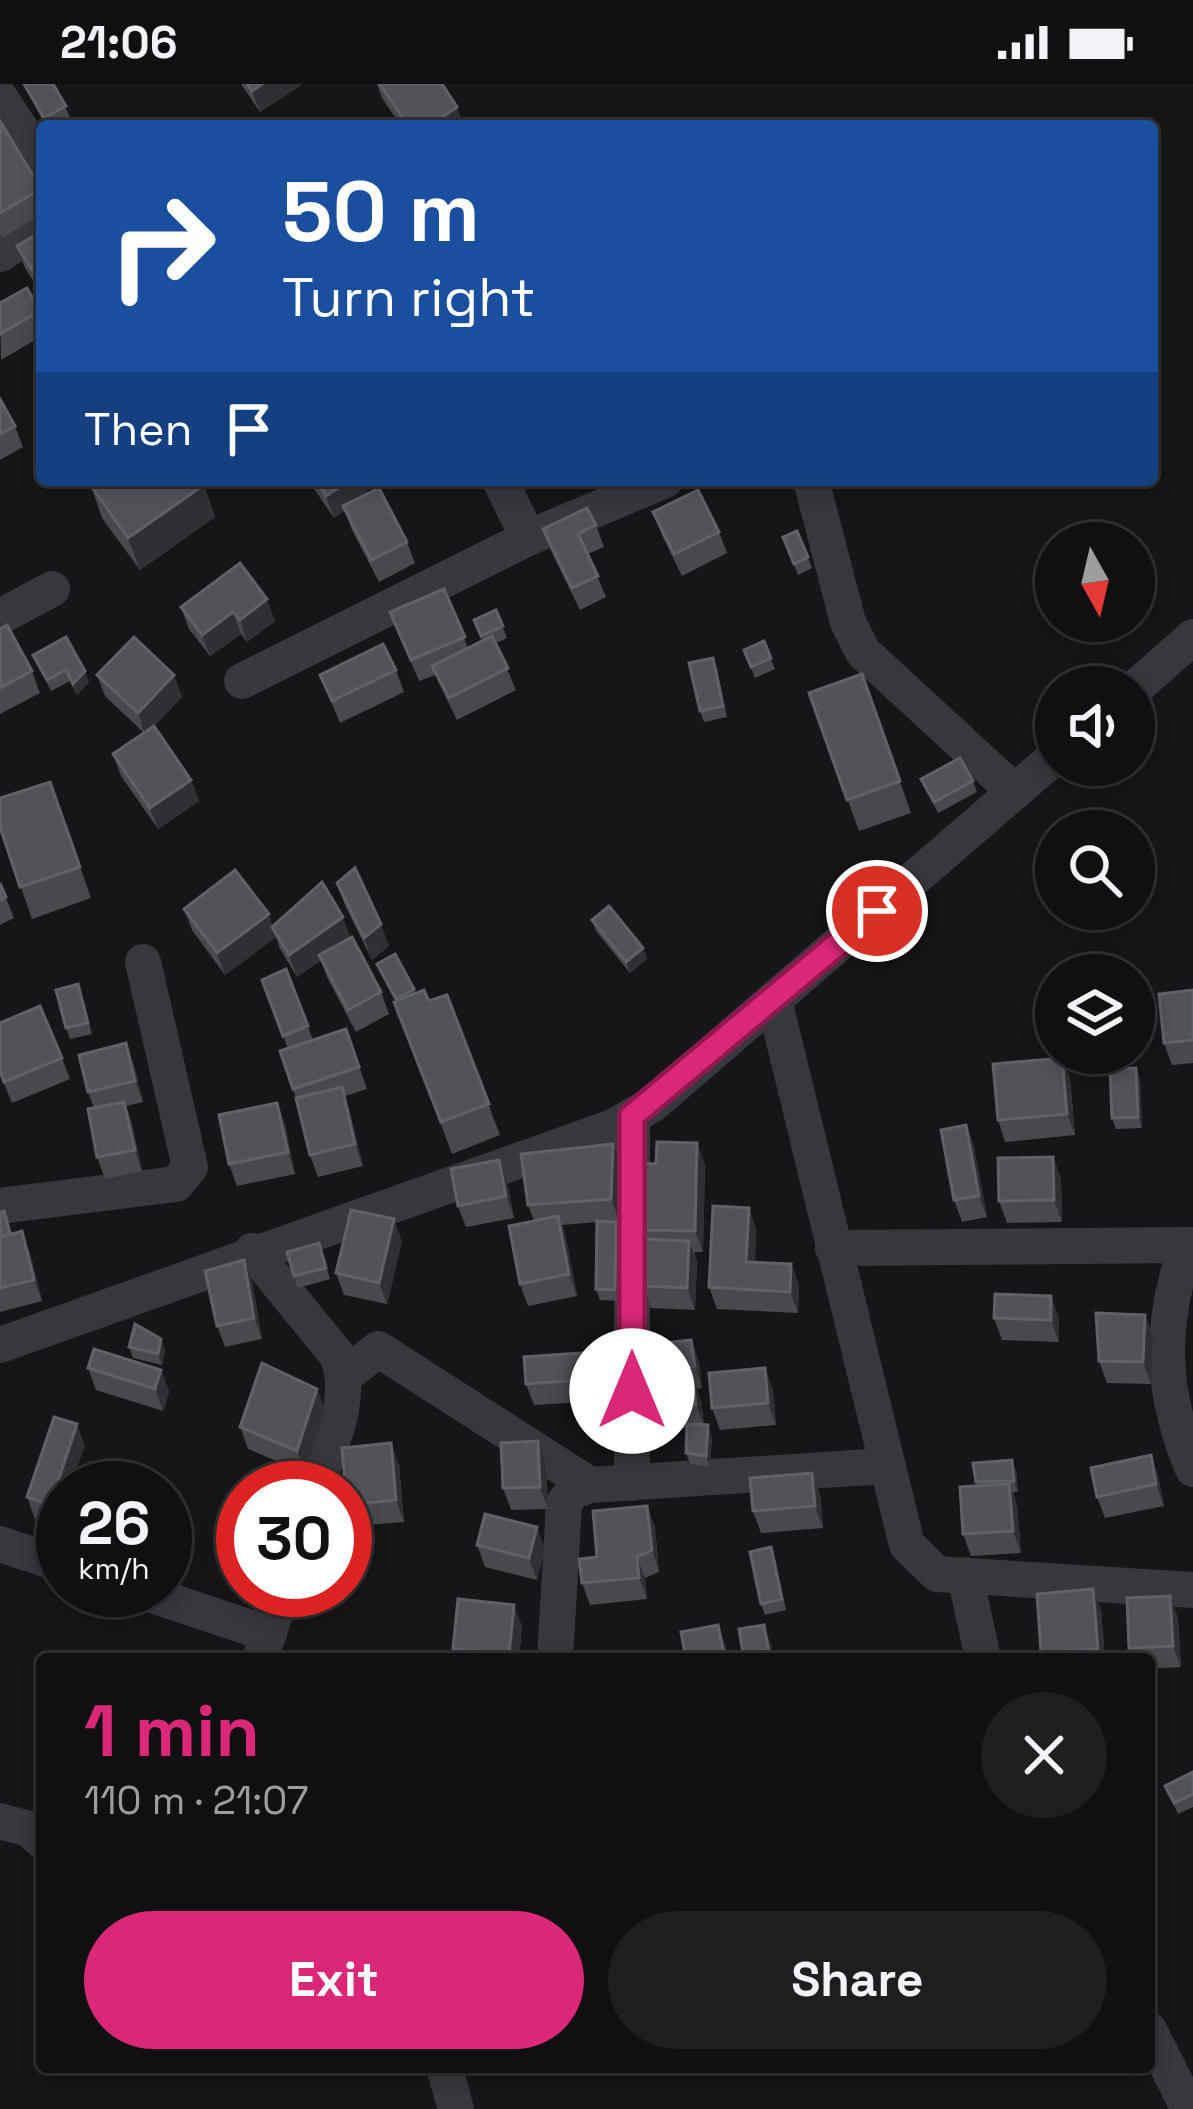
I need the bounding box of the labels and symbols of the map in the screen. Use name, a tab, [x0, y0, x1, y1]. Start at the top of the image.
north arrow	[1035, 522, 1155, 642]
pin	[826, 860, 928, 962]
position arrow	[569, 1328, 695, 1454]
speed limit sign: 30	[216, 1461, 372, 1617]

